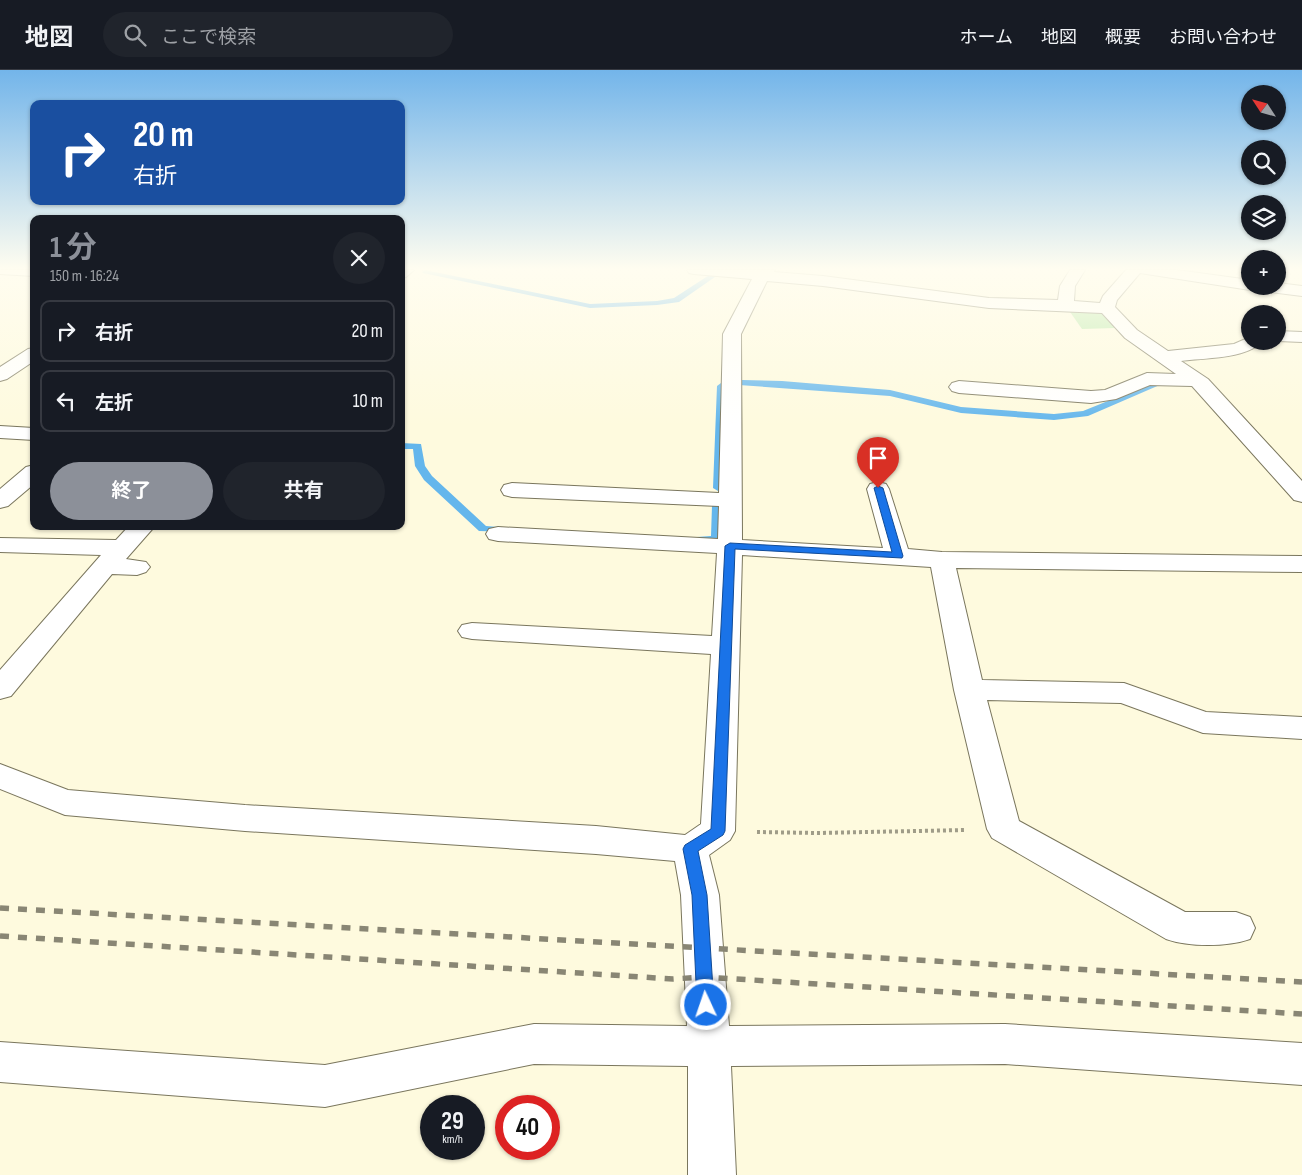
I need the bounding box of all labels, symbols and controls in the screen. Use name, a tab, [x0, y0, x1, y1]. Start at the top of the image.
search box	[103, 12, 453, 57]
icon: search	[121, 21, 149, 49]
text: 地図	[25, 23, 73, 52]
text: ここで検索	[161, 26, 256, 49]
text: ホーム	[960, 27, 1013, 48]
text: 地図	[1041, 27, 1077, 48]
text: 概要	[1105, 27, 1141, 48]
text: お問い合わせ	[1169, 27, 1277, 48]
north arrow	[1241, 85, 1286, 130]
map controls	[1241, 85, 1286, 350]
text: 20 m	[133, 114, 194, 157]
icon: right	[50, 120, 115, 185]
button: search	[1241, 140, 1286, 185]
text: 右折	[133, 163, 177, 190]
button: layers	[1241, 195, 1286, 240]
text: 1 分	[50, 230, 96, 266]
button: close	[333, 232, 385, 284]
button: +	[1241, 250, 1286, 295]
text: 150 m · 16:24	[50, 267, 119, 286]
button: −	[1241, 305, 1286, 350]
icon: right	[52, 317, 80, 345]
text: 20 m	[351, 320, 383, 343]
text: 右折	[95, 322, 133, 345]
icon: left	[52, 387, 80, 415]
text: 10 m	[353, 390, 383, 413]
text: 左折	[95, 392, 133, 415]
pin	[857, 437, 899, 488]
icon: arrive	[864, 444, 892, 472]
button: 終了	[50, 462, 213, 520]
button: 共有	[223, 462, 385, 520]
position arrow	[679, 978, 731, 1030]
speed limit sign: 40	[495, 1095, 560, 1160]
text: 29	[441, 1106, 464, 1137]
text: km/h	[442, 1132, 463, 1147]

